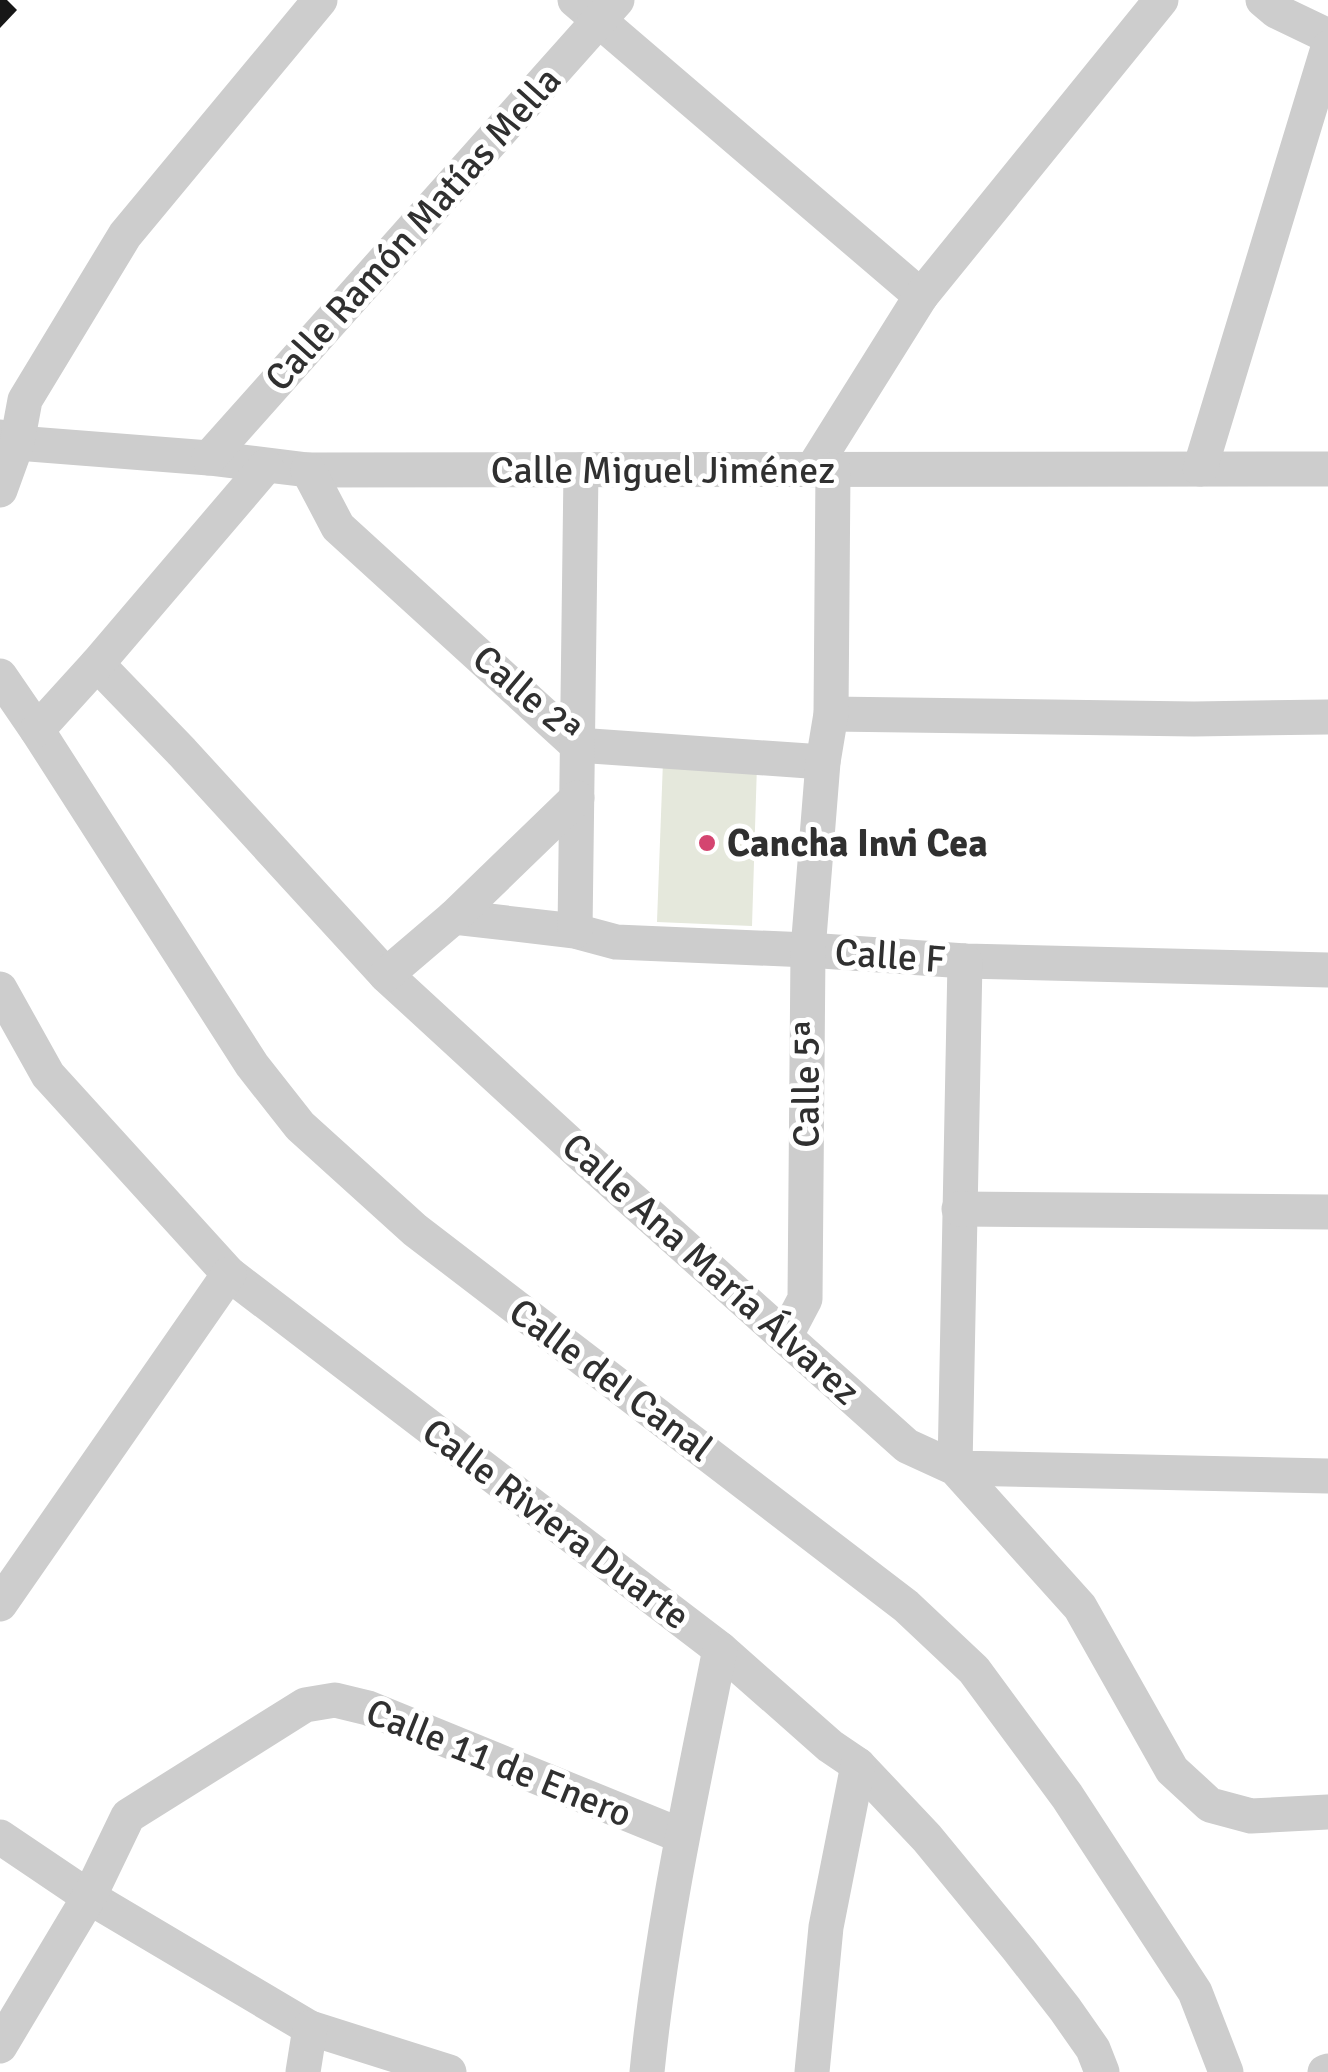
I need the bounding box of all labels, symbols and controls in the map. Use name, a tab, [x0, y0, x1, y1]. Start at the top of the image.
street label: Calle Ramón Matías Mella	[255, 57, 571, 401]
street label: Calle Miguel Jiménez	[491, 447, 835, 494]
street label: Calle 2ª	[463, 635, 591, 753]
place label: Cancha Invi Cea	[727, 820, 988, 867]
marker: Cancha Invi Cea	[696, 832, 718, 854]
street label: Calle F	[833, 929, 947, 983]
street label: Calle 5ª	[783, 1020, 830, 1148]
street label: Calle Ana María Álvarez	[552, 1123, 870, 1415]
street label: Calle del Canal	[500, 1288, 722, 1472]
street label: Calle Riviera Duarte	[413, 1408, 699, 1640]
street label: Calle 11 de Enero	[359, 1688, 639, 1838]

